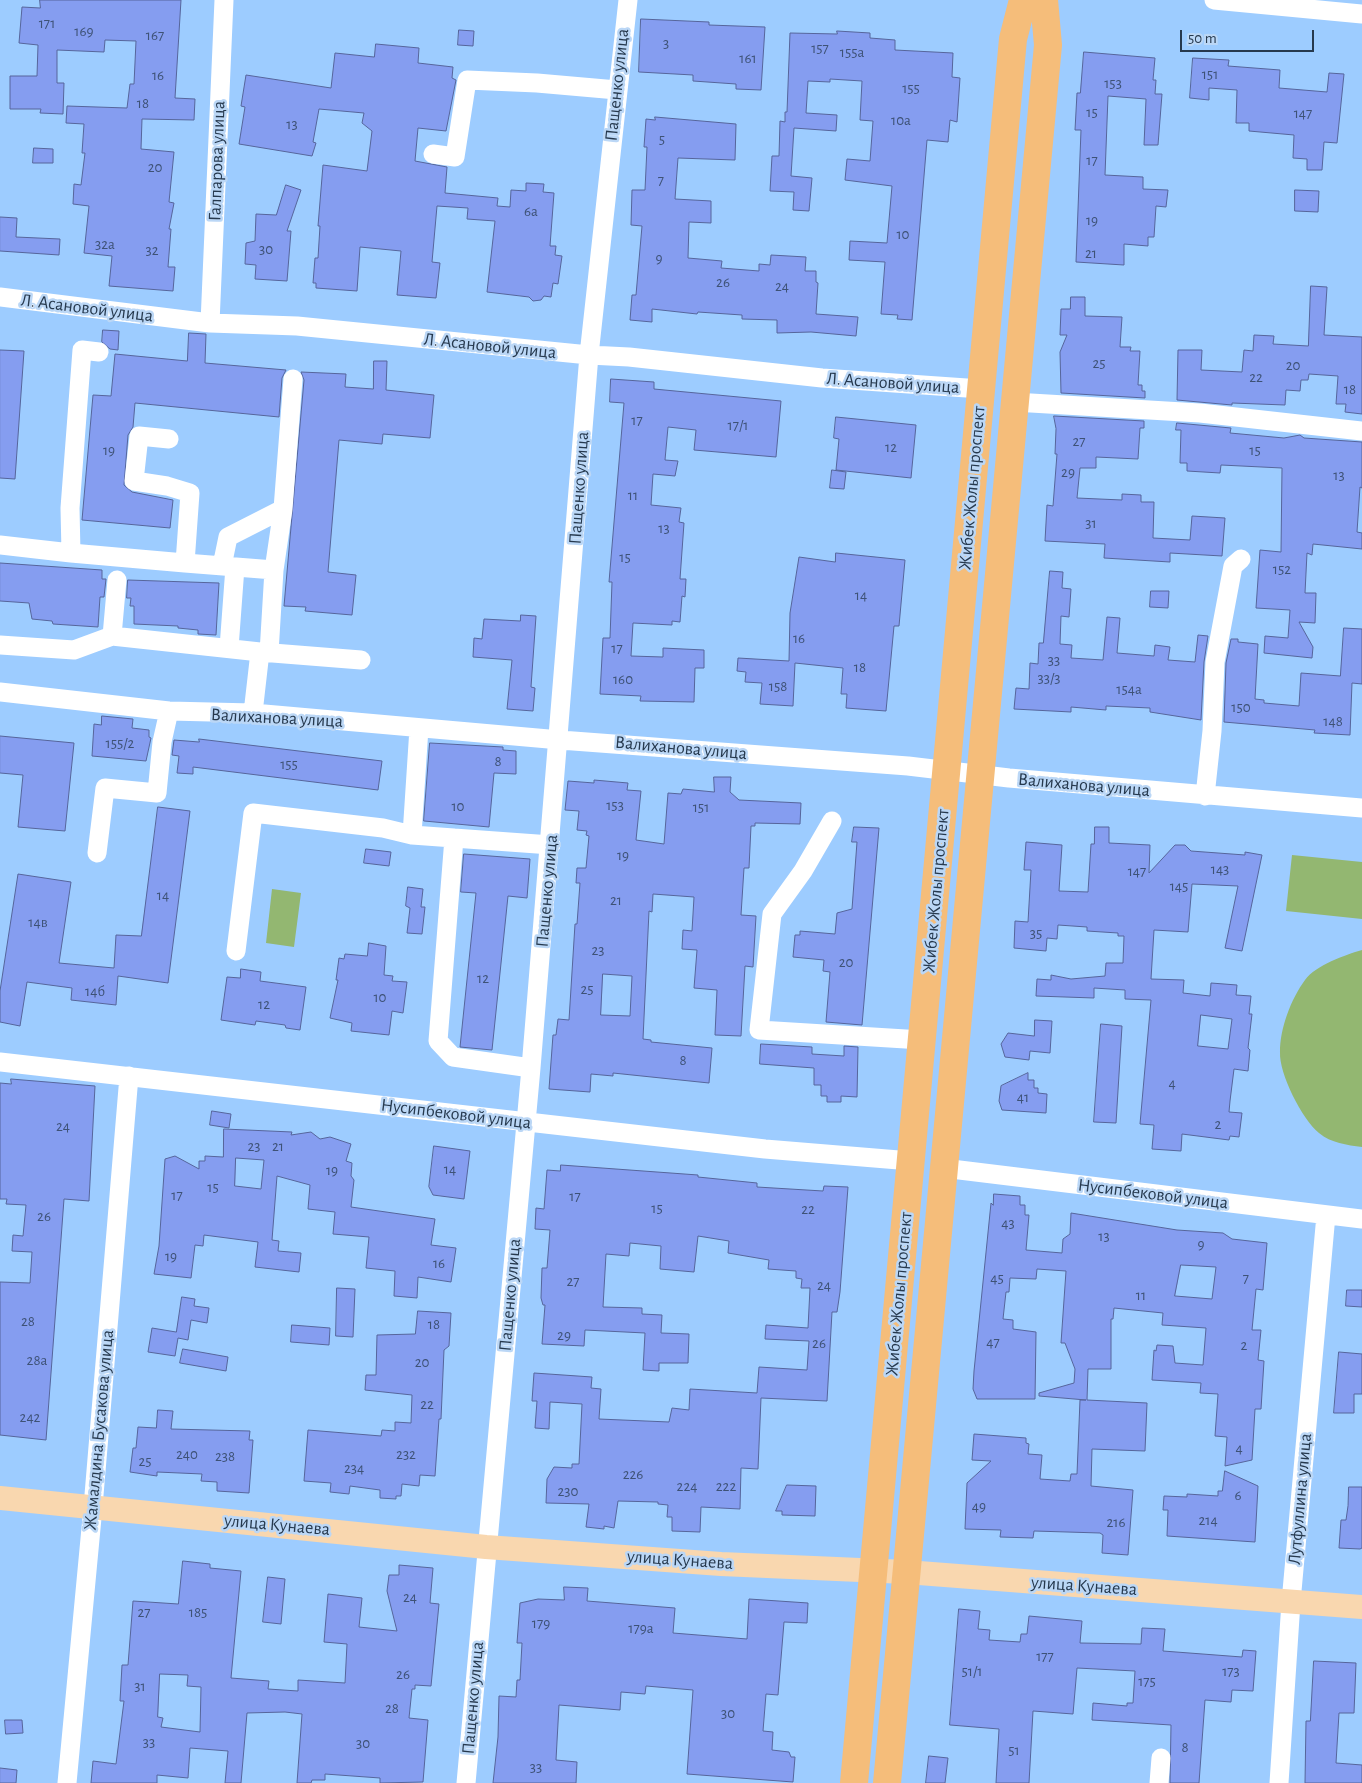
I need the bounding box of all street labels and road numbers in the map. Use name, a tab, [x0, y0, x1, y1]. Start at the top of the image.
street label: Пащенко улица	[600, 28, 634, 142]
street label: Галпарова улица	[204, 100, 230, 222]
street label: Л. Асановой улица	[20, 289, 154, 327]
street label: Л. Асановой улица	[423, 328, 557, 364]
street label: Л. Асановой улица	[826, 368, 960, 398]
street label: Жибек Жолы проспект	[954, 405, 990, 571]
street label: Пащенко улица	[564, 431, 594, 545]
street label: Валиханова улица	[210, 704, 344, 732]
street label: Валиханова улица	[614, 731, 748, 765]
street label: Валиханова улица	[1017, 768, 1151, 802]
street label: Жибек Жолы проспект	[918, 808, 954, 974]
street label: Пащенко улица	[531, 834, 563, 948]
street label: Нусипбековой улица	[380, 1094, 532, 1134]
street label: Нусипбековой улица	[1077, 1174, 1229, 1214]
street label: Жибек Жолы проспект	[881, 1211, 917, 1377]
street label: Пащенко улица	[494, 1238, 526, 1352]
street label: Жамалдина Бусакова улица	[79, 1329, 119, 1531]
street label: Лутфуллина улица	[1284, 1432, 1316, 1566]
street label: улица Кунаева	[223, 1510, 331, 1540]
street label: улица Кунаева	[626, 1546, 734, 1574]
street label: улица Кунаева	[1030, 1572, 1138, 1600]
street label: Пащенко улица	[457, 1641, 489, 1755]

